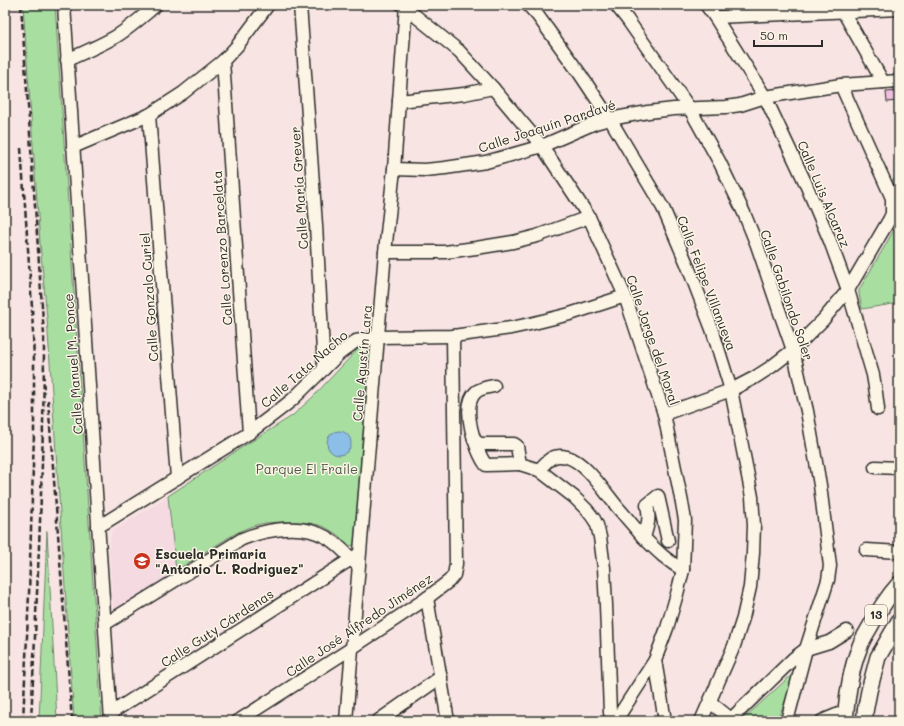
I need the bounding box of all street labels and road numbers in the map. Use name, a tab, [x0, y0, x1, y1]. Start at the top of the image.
street label: Calle Joaquín Pardavé	[476, 95, 618, 156]
street label: Calle María Grever	[286, 126, 311, 250]
street label: Calle Luis Alcaraz	[794, 138, 855, 250]
street label: Calle Lorenzo Barcelata	[208, 170, 235, 326]
street label: Calle Felipe Villanueva	[674, 213, 741, 353]
street label: Calle Gabilondo Soler	[757, 227, 818, 362]
street label: Calle Gonzalo Curiel	[136, 232, 161, 362]
street label: Calle Jorge del Moral	[623, 272, 684, 407]
street label: Calle Manuel M. Ponce	[59, 293, 86, 435]
street label: Calle Agustín Lara	[348, 304, 375, 422]
street label: Calle Tata Nacho	[257, 326, 351, 411]
street label: Calle José Alfredo Jiménez	[282, 569, 435, 680]
street label: Calle Guty Cárdenas	[157, 585, 276, 670]
road number: 13	[865, 605, 887, 625]

